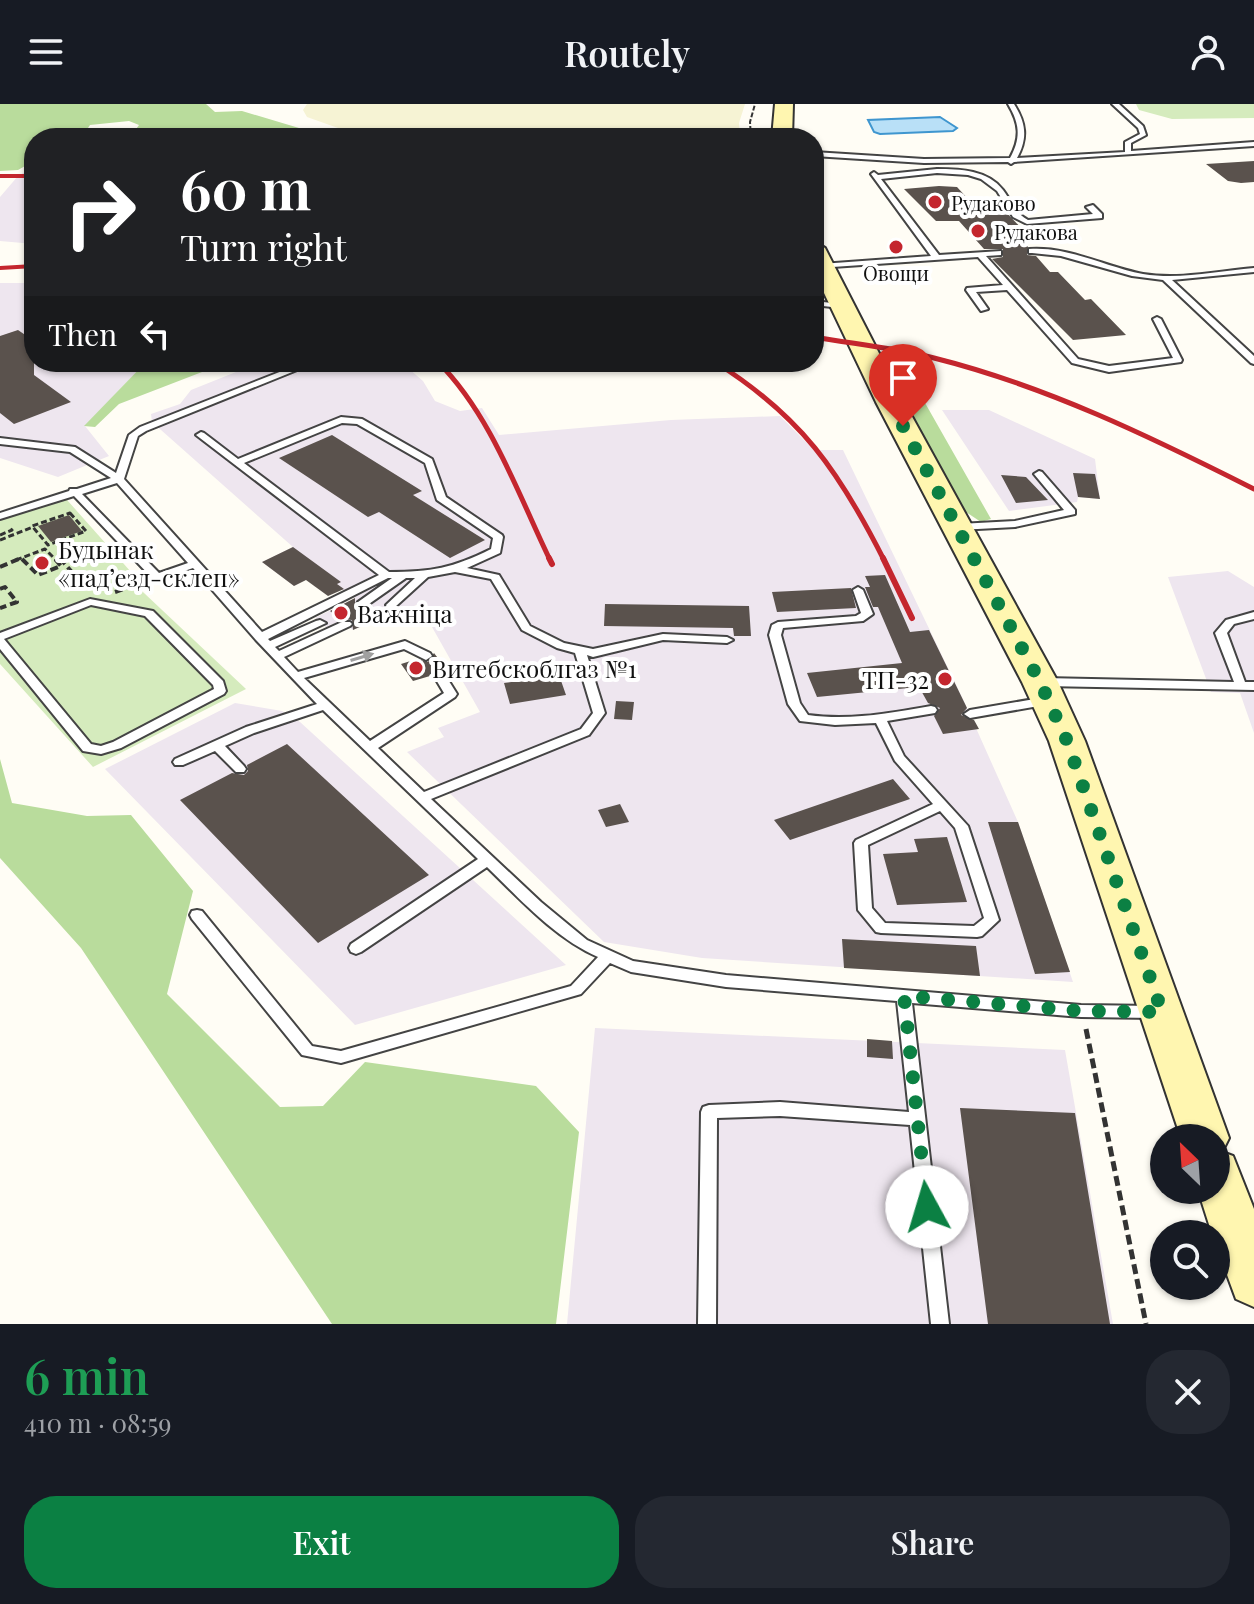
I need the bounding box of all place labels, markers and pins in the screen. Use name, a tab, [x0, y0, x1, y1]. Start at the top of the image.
place label: Рудаково	[951, 189, 1036, 216]
marker: Рудаково	[926, 193, 944, 211]
place label: Рудакова	[994, 218, 1078, 245]
marker: Рудакова	[969, 222, 987, 240]
marker: Овощи	[887, 238, 905, 256]
place label: Овощи	[863, 259, 929, 286]
pin	[869, 344, 937, 426]
place label: Будынак «падʼезд-склеп»	[58, 533, 240, 593]
marker: Будынак «падʼезд-склеп»	[33, 554, 51, 572]
place label: Важніца	[357, 597, 453, 629]
marker: Важніца	[332, 604, 350, 622]
place label: Витебскоблгаз №1	[432, 652, 637, 684]
marker: Витебскоблгаз №1	[407, 659, 425, 677]
place label: ТП-32	[862, 663, 929, 695]
marker: ТП-32	[936, 670, 954, 688]

